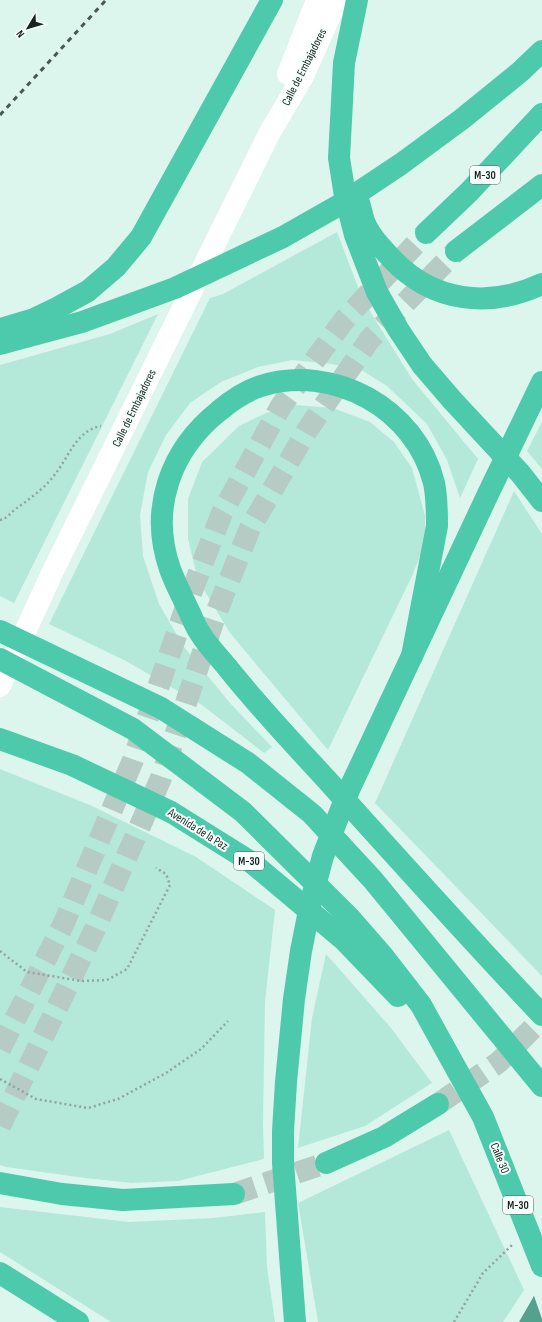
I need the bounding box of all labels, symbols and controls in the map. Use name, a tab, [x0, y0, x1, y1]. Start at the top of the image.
north arrow	[8, 8, 48, 48]
street label: Calle de Embajadores	[279, 26, 330, 108]
text: N	[14, 27, 27, 40]
road number: M-30	[470, 166, 500, 184]
street label: Calle de Embajadores	[109, 367, 160, 450]
street label: Avenida de la Paz	[164, 805, 231, 854]
road number: M-30	[234, 852, 264, 870]
street label: Calle 30	[487, 1141, 512, 1176]
road number: M-30	[503, 1196, 533, 1214]

